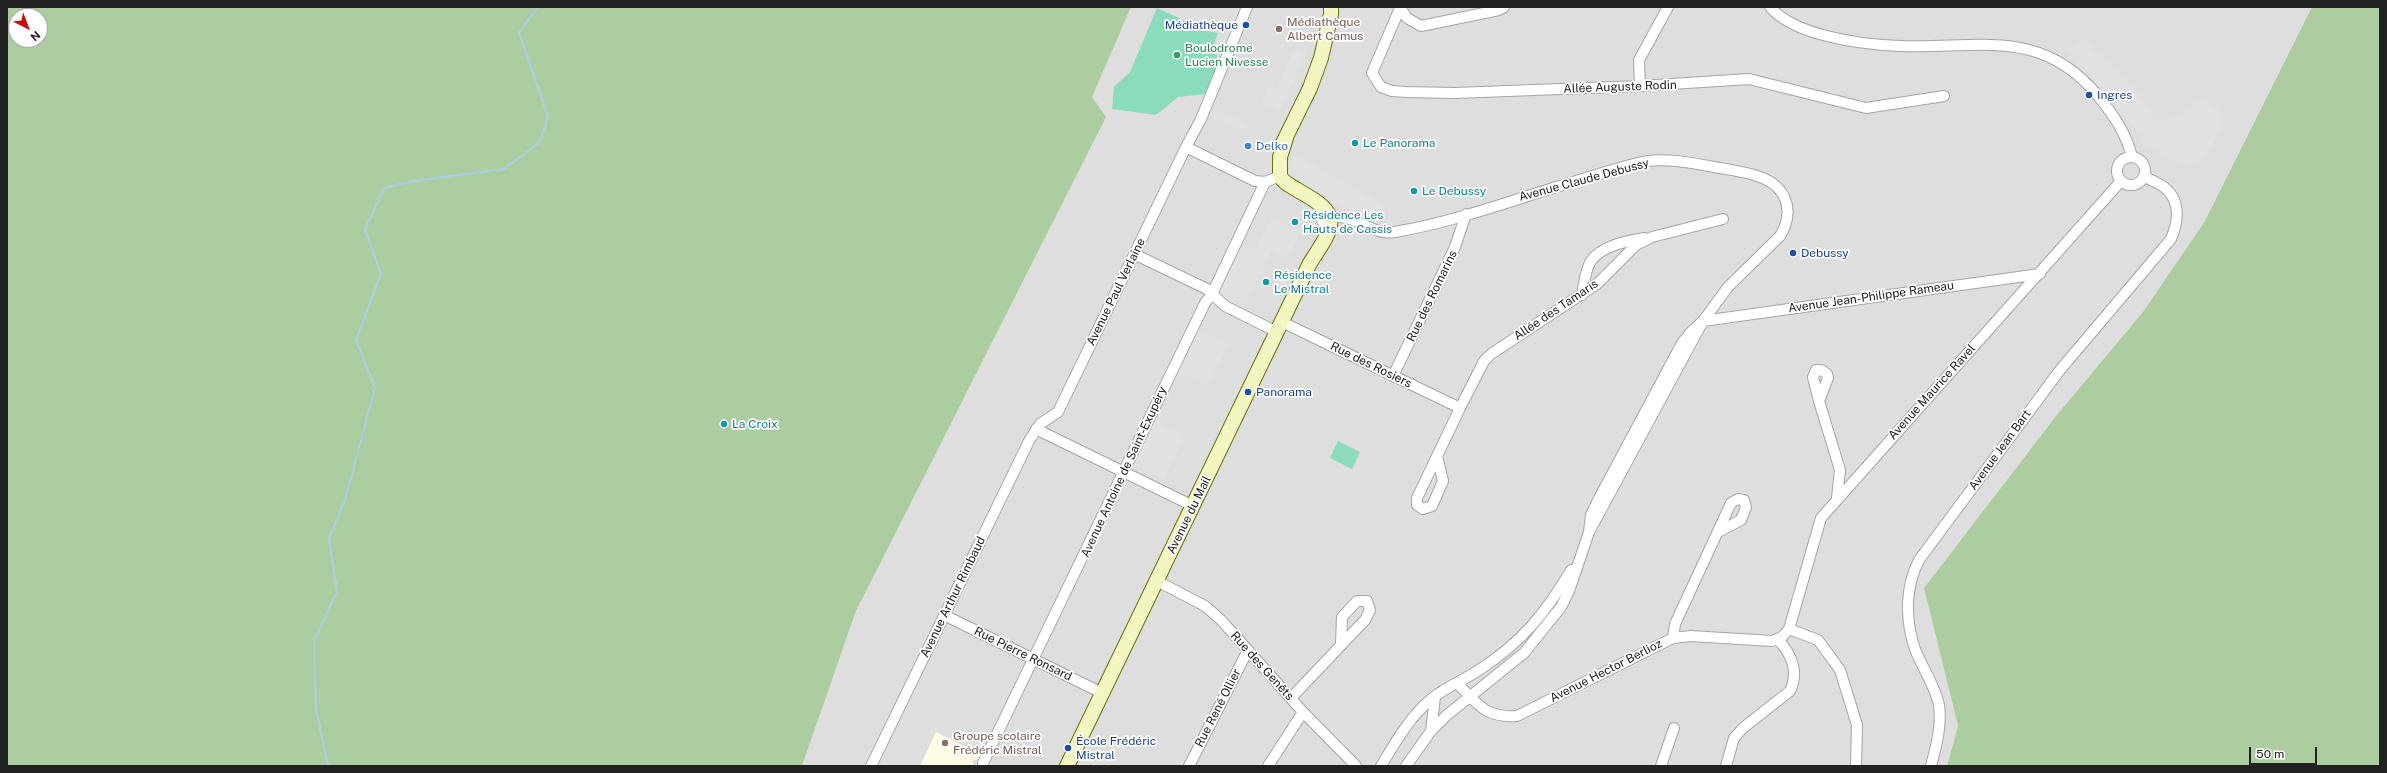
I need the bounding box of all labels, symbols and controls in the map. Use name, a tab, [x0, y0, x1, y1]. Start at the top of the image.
north arrow	[8, 8, 48, 48]
place label: Médiathèque Albert Camus	[1287, 15, 1363, 43]
place label: Médiathèque	[1165, 18, 1238, 32]
marker: Médiathèque	[1241, 20, 1251, 30]
marker: Médiathèque Albert Camus	[1274, 24, 1284, 34]
text: N	[28, 29, 43, 44]
place label: Boulodrome Lucien Nivesse	[1185, 41, 1269, 69]
marker: Boulodrome Lucien Nivesse	[1172, 50, 1182, 60]
street label: Allée Auguste Rodin	[1563, 78, 1677, 96]
place label: Ingres	[2097, 88, 2132, 102]
marker: Ingres	[2084, 90, 2094, 100]
place label: Le Panorama	[1363, 136, 1435, 150]
marker: Le Panorama	[1350, 138, 1360, 148]
place label: Delko	[1256, 139, 1288, 153]
marker: Delko	[1243, 141, 1253, 151]
street label: Avenue Claude Debussy	[1517, 156, 1651, 204]
place label: Le Debussy	[1422, 184, 1486, 198]
marker: Le Debussy	[1409, 186, 1419, 196]
place label: Résidence Les Hauts de Cassis	[1303, 208, 1392, 236]
marker: Résidence Les Hauts de Cassis	[1290, 217, 1300, 227]
street label: Avenue Paul Verlaine	[1084, 236, 1148, 348]
place label: Debussy	[1801, 246, 1849, 260]
street label: Rue des Romarins	[1404, 248, 1460, 344]
marker: Debussy	[1788, 248, 1798, 258]
place label: Résidence Le Mistral	[1274, 268, 1332, 296]
street label: Allée des Tamaris	[1511, 276, 1601, 344]
marker: Résidence Le Mistral	[1261, 277, 1271, 287]
street label: Avenue Jean-Philippe Rameau	[1787, 278, 1955, 316]
street label: Rue des Rosiers	[1328, 339, 1414, 391]
street label: Avenue Maurice Ravel	[1885, 341, 1979, 443]
street label: Avenue Antoine de Saint-Exupéry	[1078, 384, 1170, 560]
place label: Panorama	[1256, 385, 1312, 399]
marker: Panorama	[1243, 387, 1253, 397]
street label: Avenue Jean Bart	[1966, 407, 2034, 493]
place label: La Croix	[732, 417, 778, 431]
marker: La Croix	[719, 419, 729, 429]
street label: Avenue du Mail	[1164, 474, 1214, 556]
street label: Avenue Arthur Rimbaud	[917, 534, 989, 660]
street label: Rue Pierre Ronsard	[972, 624, 1074, 684]
street label: Rue des Genêts	[1227, 629, 1297, 703]
street label: Avenue Hector Berlioz	[1548, 637, 1664, 705]
street label: Rue René Ollier	[1192, 666, 1244, 750]
place label: Groupe scolaire Frédéric Mistral	[953, 729, 1042, 757]
place label: École Frédéric Mistral	[1076, 734, 1156, 762]
marker: Groupe scolaire Frédéric Mistral	[940, 738, 950, 748]
scale bar	[2251, 739, 2319, 765]
marker: École Frédéric Mistral	[1063, 743, 1073, 753]
text: 50 m	[2256, 747, 2284, 761]

